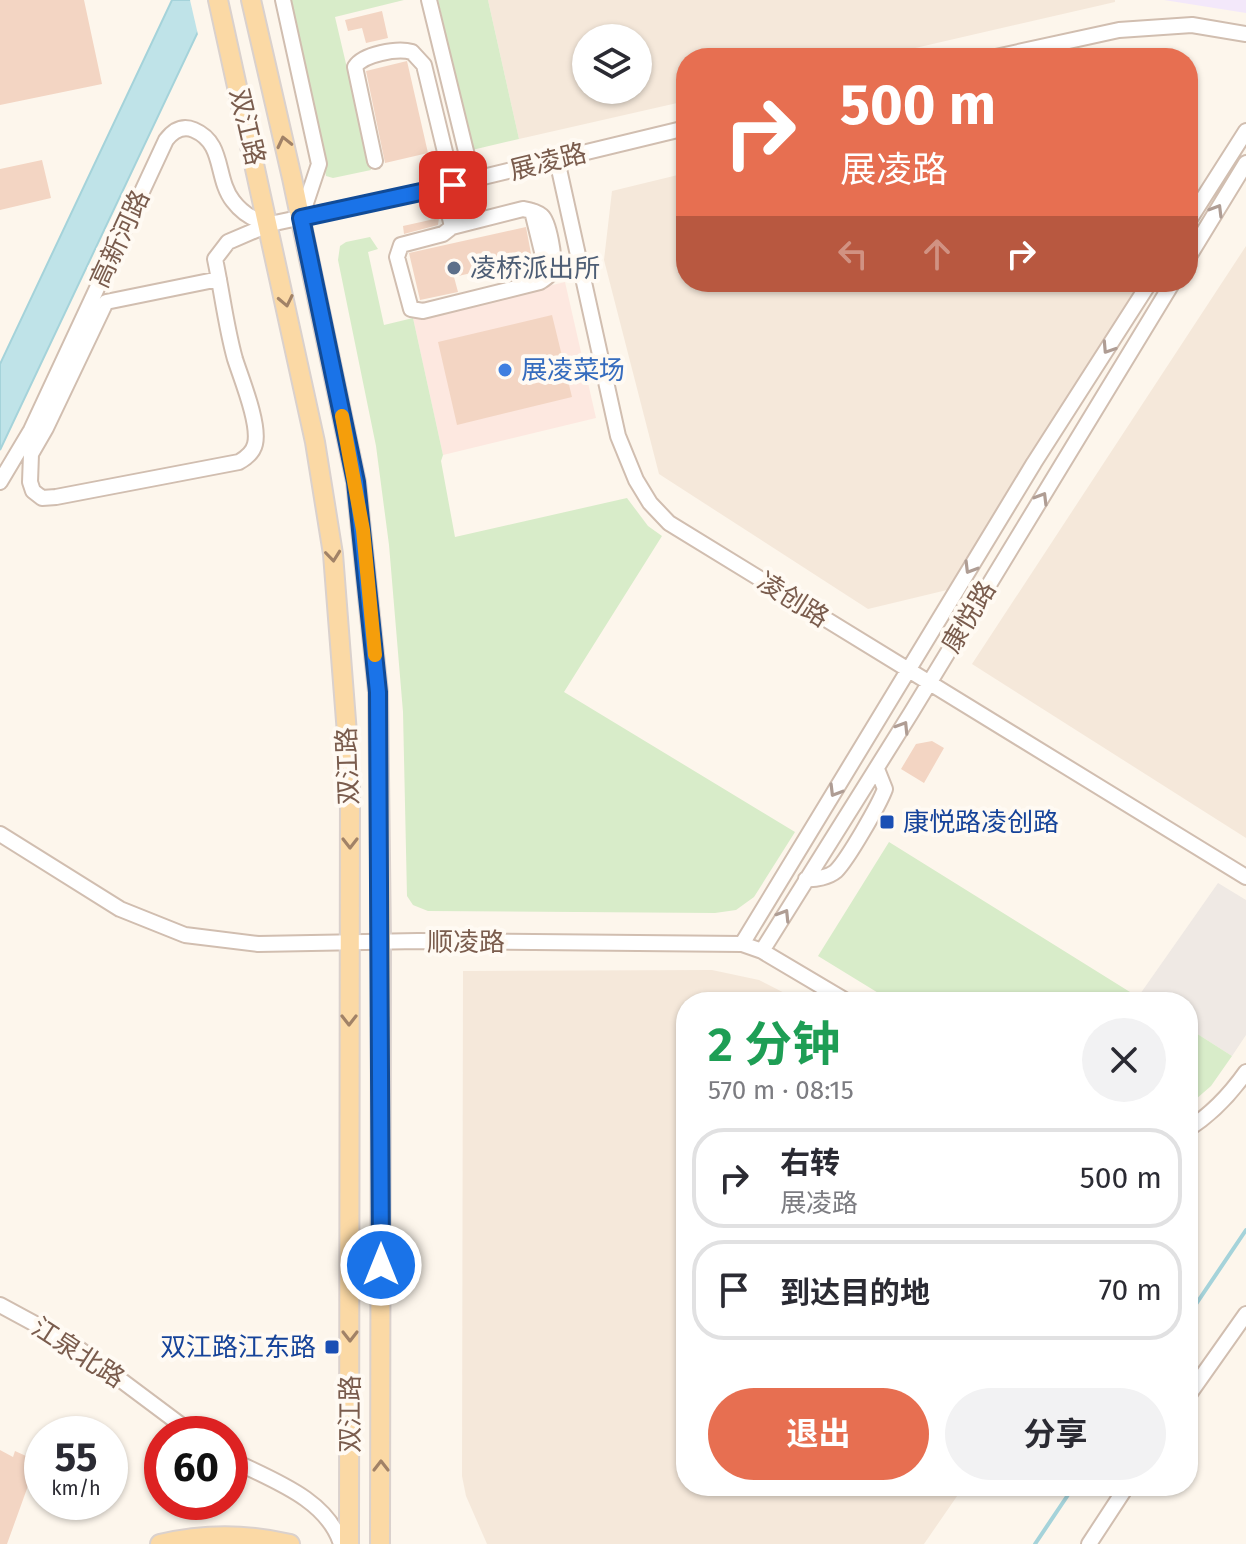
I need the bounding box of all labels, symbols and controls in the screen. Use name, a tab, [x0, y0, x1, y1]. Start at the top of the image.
map controls	[572, 24, 652, 104]
button: layers	[572, 24, 652, 104]
text: 500 m	[840, 72, 996, 139]
icon: right	[708, 80, 812, 184]
street label: 双江路	[223, 86, 271, 168]
one-way arrow	[276, 135, 293, 149]
street label: 展凌路	[506, 138, 590, 186]
text: 展凌路	[840, 148, 948, 192]
pin	[419, 151, 487, 219]
icon: arrive	[431, 163, 475, 207]
street label: 高新河路	[84, 185, 156, 293]
one-way arrow	[1207, 204, 1223, 219]
icon: left	[831, 232, 875, 276]
icon: ahead	[915, 232, 959, 276]
icon: right	[999, 232, 1043, 276]
place label: 凌桥派出所	[470, 253, 600, 284]
marker: 凌桥派出所	[445, 259, 463, 277]
one-way arrow	[276, 294, 293, 307]
one-way arrow	[1102, 339, 1117, 354]
place label: 展凌菜场	[521, 355, 625, 386]
marker: 展凌菜场	[496, 361, 514, 379]
one-way arrow	[1032, 492, 1048, 507]
one-way arrow	[324, 550, 341, 563]
one-way arrow	[965, 559, 980, 574]
street label: 凌创路	[752, 566, 834, 634]
street label: 康悦路	[936, 576, 1002, 658]
one-way arrow	[893, 721, 909, 736]
street label: 双江路	[331, 726, 365, 806]
one-way arrow	[830, 782, 845, 797]
place label: 康悦路凌创路	[903, 807, 1059, 838]
marker: 康悦路凌创路	[878, 813, 896, 831]
one-way arrow	[341, 837, 359, 850]
one-way arrow	[774, 909, 790, 924]
street label: 顺凌路	[427, 927, 505, 958]
one-way arrow	[340, 1014, 358, 1027]
text: 2 分钟	[708, 1016, 840, 1074]
button: close	[1082, 1018, 1166, 1102]
text: 570 m · 08:15	[708, 1075, 854, 1106]
text: 右转	[780, 1145, 840, 1181]
icon: right	[712, 1156, 756, 1200]
text: 500 m	[1080, 1160, 1162, 1196]
text: 展凌路	[780, 1188, 858, 1219]
position arrow	[339, 1223, 423, 1307]
icon: arrive	[712, 1268, 756, 1312]
text: 70 m	[1099, 1272, 1162, 1308]
text: 到达目的地	[780, 1275, 930, 1311]
street label: 江泉北路	[26, 1312, 130, 1394]
one-way arrow	[341, 1330, 359, 1343]
place label: 双江路江东路	[160, 1332, 316, 1363]
marker: 双江路江东路	[323, 1338, 341, 1356]
street label: 双江路	[335, 1375, 366, 1453]
button: 退出	[708, 1388, 929, 1480]
button: 分享	[945, 1388, 1166, 1480]
speed limit sign: 60	[144, 1416, 248, 1520]
text: 55	[55, 1434, 97, 1482]
one-way arrow	[372, 1459, 390, 1472]
text: km/h	[51, 1476, 101, 1500]

